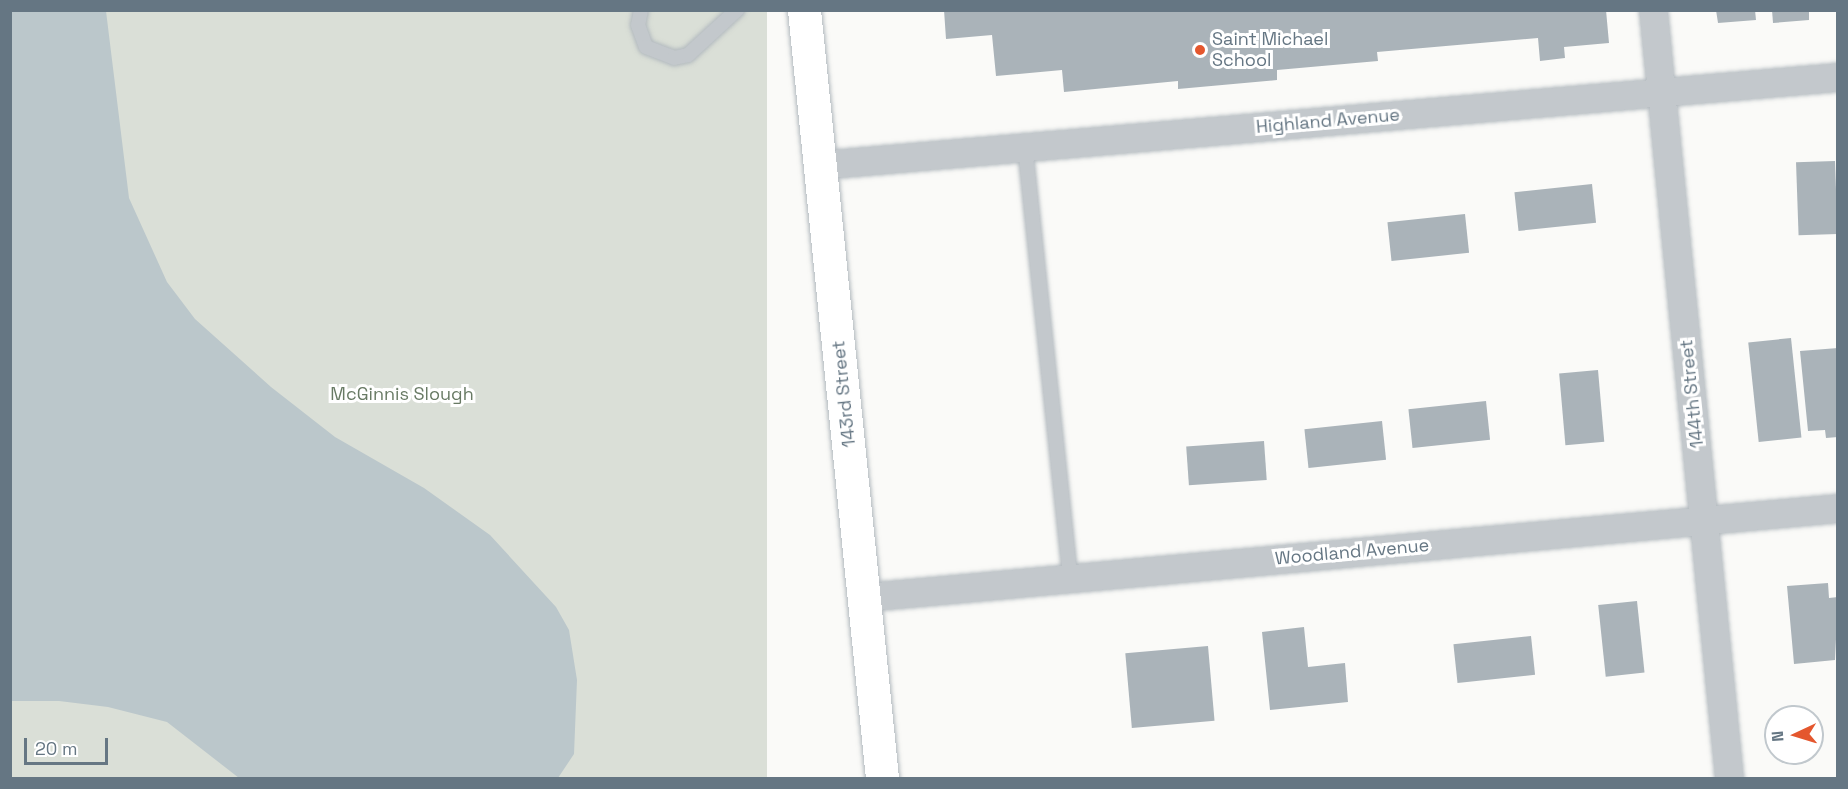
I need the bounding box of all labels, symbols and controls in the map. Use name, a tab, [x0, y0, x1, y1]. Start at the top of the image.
place label: Saint Michael School	[1212, 29, 1328, 72]
marker: Saint Michael School	[1193, 43, 1207, 57]
street label: Highland Avenue	[1255, 104, 1401, 138]
street label: 143rd Street	[828, 339, 860, 449]
street label: 144th Street	[1676, 339, 1708, 449]
park label: McGinnis Slough	[330, 383, 474, 405]
street label: Woodland Avenue	[1274, 534, 1430, 570]
north arrow	[1764, 705, 1824, 765]
scale bar	[27, 726, 111, 764]
text: N	[1767, 730, 1788, 742]
text: 20 m	[35, 737, 78, 760]

